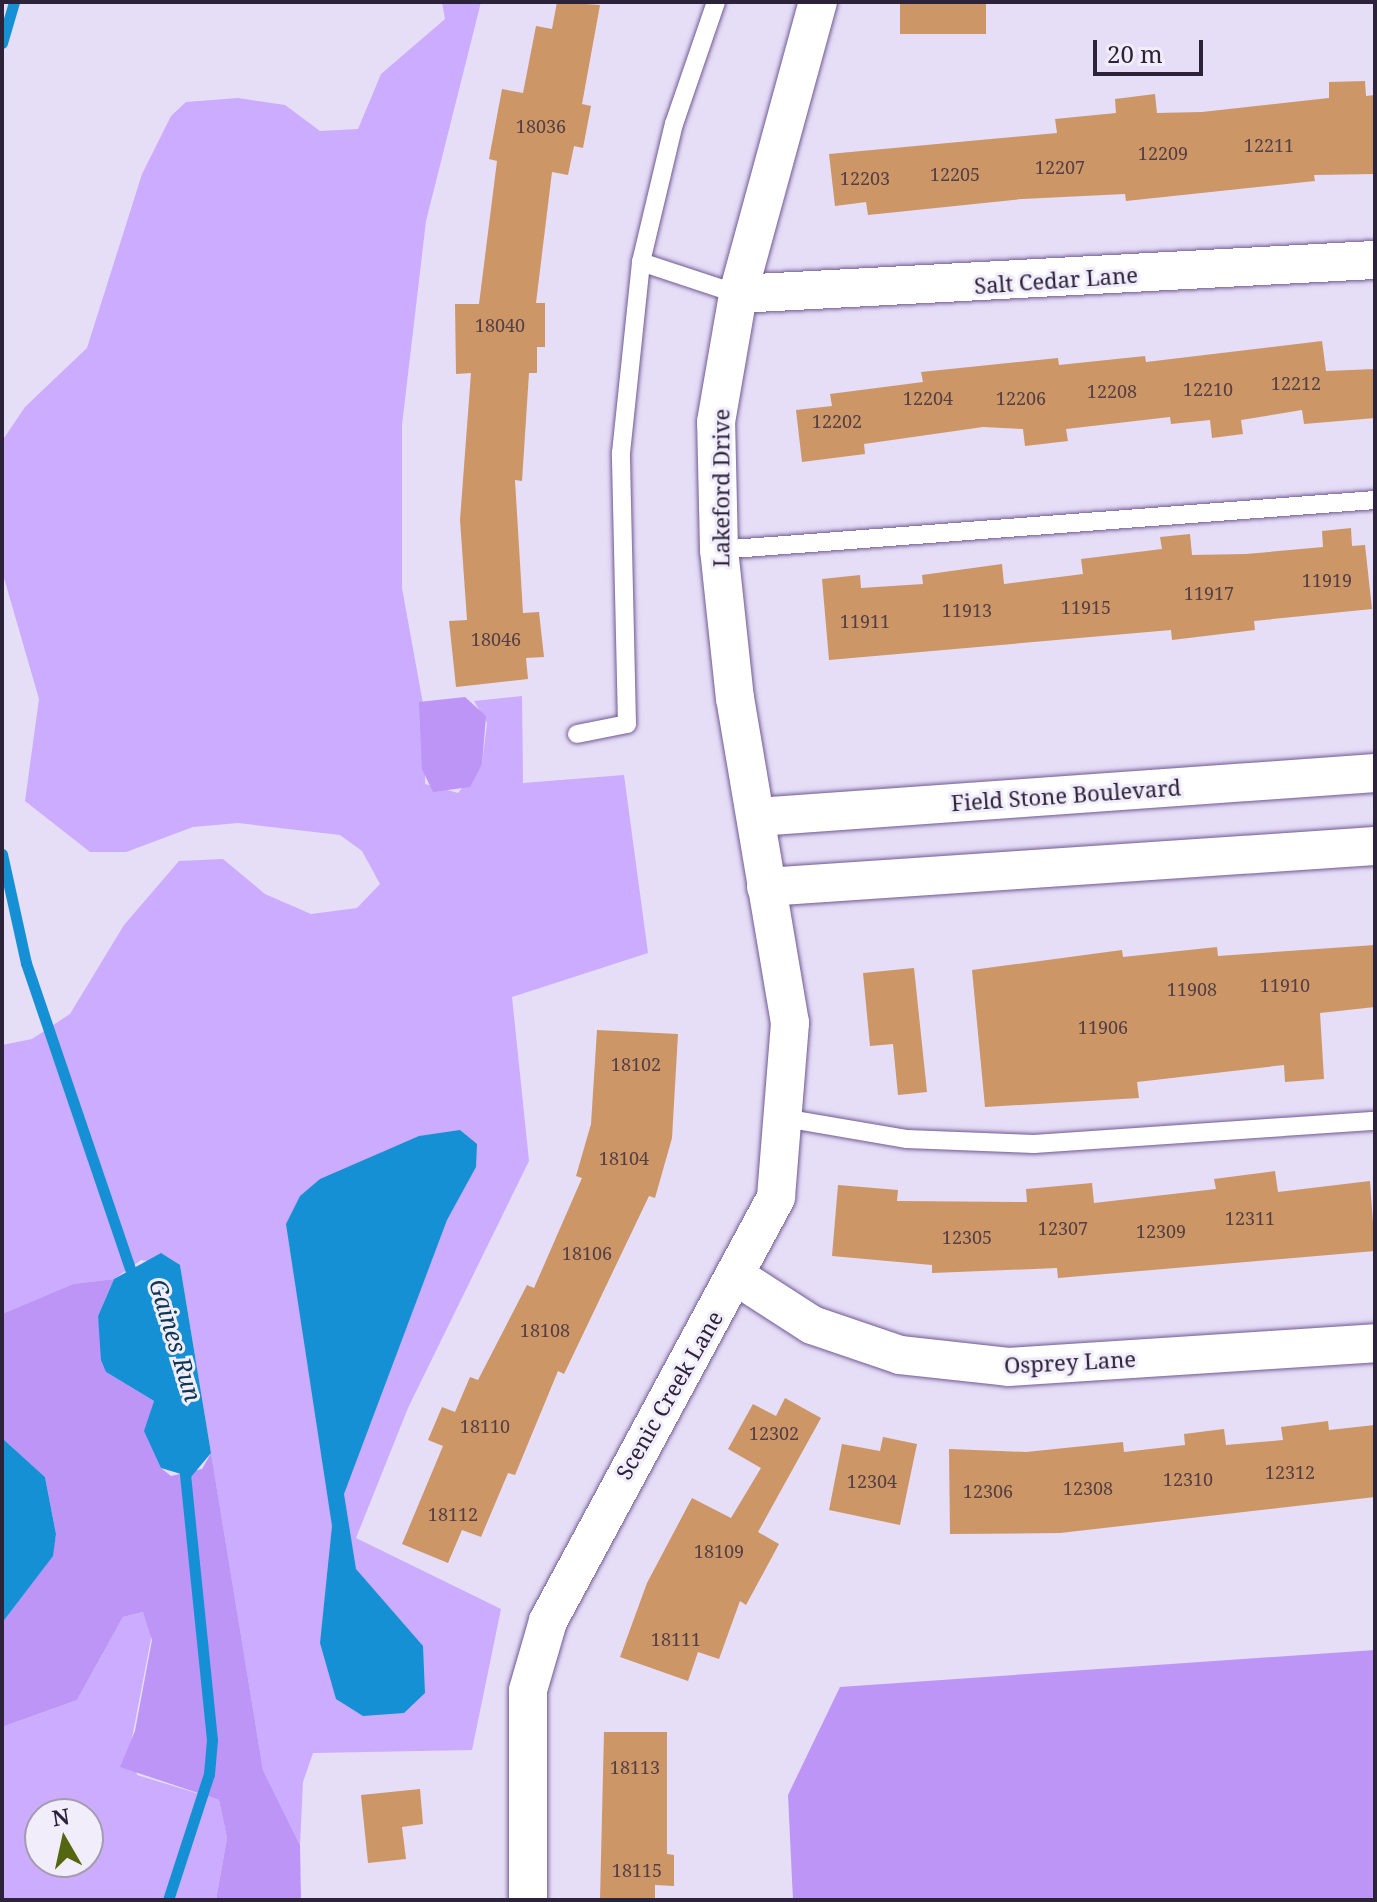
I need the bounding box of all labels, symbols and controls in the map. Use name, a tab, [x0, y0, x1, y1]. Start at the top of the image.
scale bar	[1097, 24, 1207, 74]
text: 20 m	[1107, 37, 1163, 70]
house number: 18036	[516, 115, 566, 137]
house number: 12211	[1244, 134, 1294, 156]
house number: 12209	[1138, 142, 1188, 164]
house number: 12207	[1035, 156, 1085, 178]
house number: 12205	[930, 163, 980, 185]
house number: 12203	[840, 167, 890, 189]
street label: Salt Cedar Lane	[973, 261, 1139, 299]
house number: 18040	[475, 314, 525, 336]
house number: 12212	[1271, 372, 1321, 394]
house number: 12210	[1183, 378, 1233, 400]
house number: 12208	[1087, 380, 1137, 402]
house number: 12204	[903, 387, 953, 409]
house number: 12206	[996, 387, 1046, 409]
street label: Lakeford Drive	[708, 409, 734, 567]
house number: 12202	[812, 410, 862, 432]
house number: 11919	[1302, 569, 1352, 591]
house number: 11917	[1184, 582, 1234, 604]
house number: 11915	[1061, 596, 1111, 618]
house number: 11913	[942, 599, 992, 621]
house number: 11911	[840, 610, 890, 632]
house number: 18046	[471, 628, 521, 650]
street label: Field Stone Boulevard	[950, 774, 1182, 816]
house number: 11910	[1260, 974, 1310, 996]
house number: 11908	[1167, 978, 1217, 1000]
house number: 11906	[1078, 1016, 1128, 1038]
house number: 18102	[611, 1053, 661, 1075]
house number: 18104	[599, 1147, 649, 1169]
house number: 12311	[1225, 1207, 1275, 1229]
house number: 12307	[1038, 1217, 1088, 1239]
house number: 12309	[1136, 1220, 1186, 1242]
house number: 12305	[942, 1226, 992, 1248]
house number: 18106	[562, 1242, 612, 1264]
water label: Gaines Run	[144, 1275, 208, 1405]
street label: Scenic Creek Lane	[610, 1306, 728, 1484]
house number: 18108	[520, 1319, 570, 1341]
street label: Osprey Lane	[1003, 1345, 1137, 1379]
house number: 18110	[460, 1415, 510, 1437]
house number: 12302	[749, 1422, 799, 1444]
house number: 12312	[1265, 1461, 1315, 1483]
house number: 12310	[1163, 1468, 1213, 1490]
house number: 12304	[847, 1470, 897, 1492]
house number: 12308	[1063, 1477, 1113, 1499]
house number: 12306	[963, 1480, 1013, 1502]
house number: 18112	[428, 1503, 478, 1525]
house number: 18109	[694, 1540, 744, 1562]
house number: 18111	[651, 1628, 701, 1650]
house number: 18113	[610, 1756, 660, 1778]
north arrow	[24, 1798, 104, 1878]
text: N	[50, 1800, 71, 1832]
house number: 18115	[612, 1859, 662, 1881]

